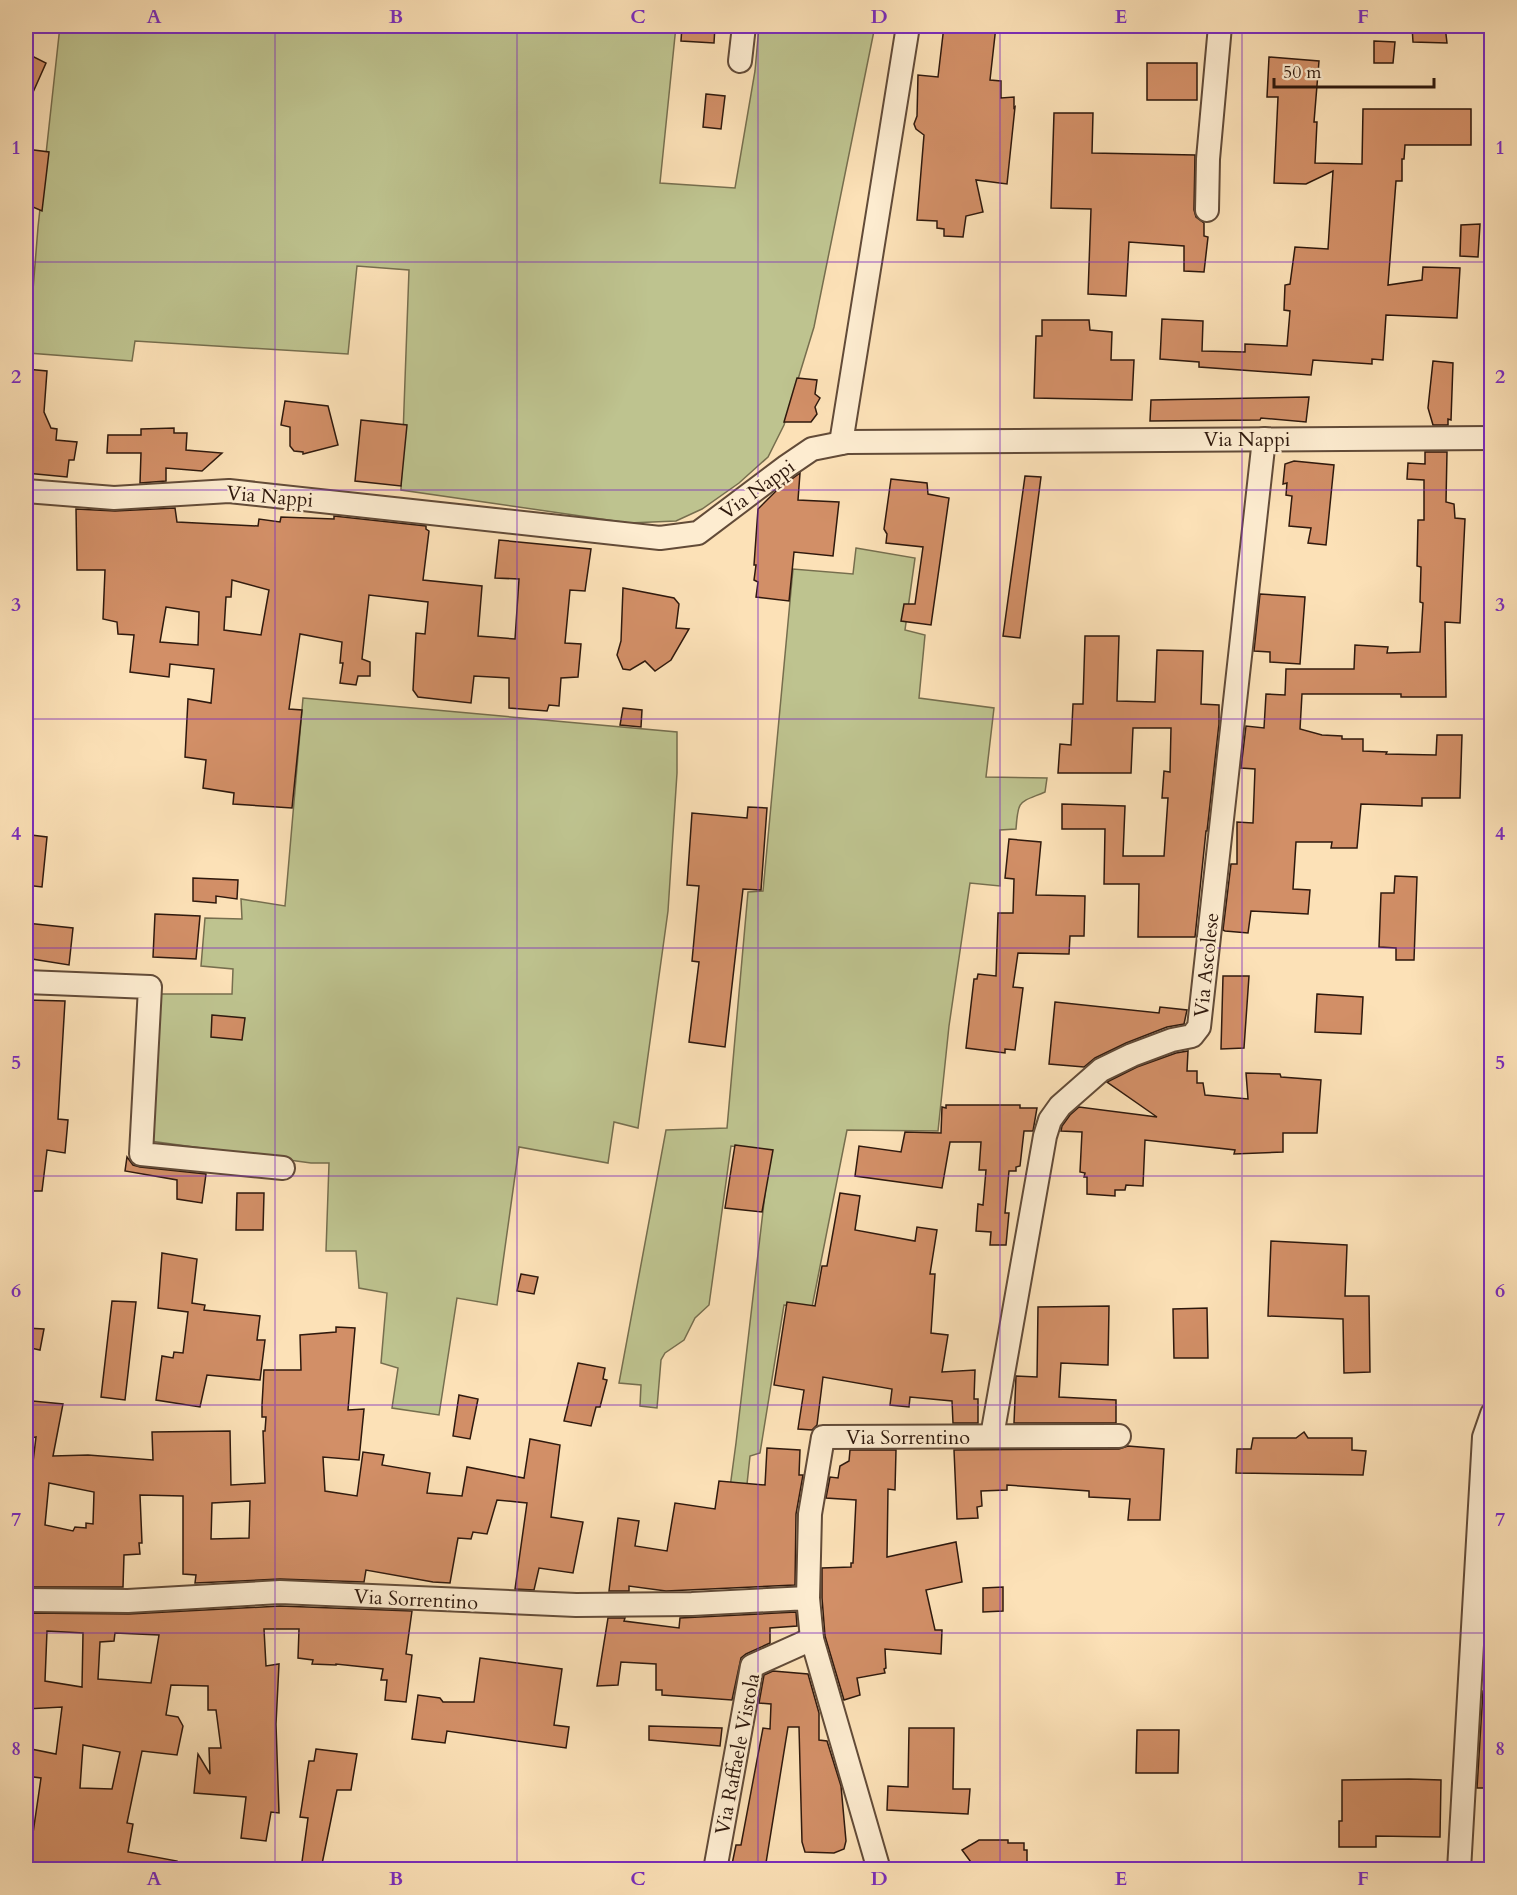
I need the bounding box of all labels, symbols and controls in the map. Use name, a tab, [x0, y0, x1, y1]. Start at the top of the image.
text: A	[146, 3, 162, 30]
text: B	[389, 3, 403, 30]
text: C	[630, 3, 646, 30]
text: D	[870, 3, 888, 30]
text: E	[1115, 3, 1127, 30]
text: F	[1357, 3, 1369, 30]
scale bar	[1274, 51, 1434, 89]
text: 50 m	[1283, 60, 1322, 85]
text: 1	[11, 134, 21, 161]
text: 1	[1495, 134, 1505, 161]
text: 2	[11, 363, 21, 390]
text: 2	[1495, 363, 1505, 390]
street label: Via Nappi	[1204, 426, 1291, 453]
street label: Via Nappi	[714, 453, 801, 526]
street label: Via Nappi	[225, 479, 315, 514]
text: 3	[11, 591, 21, 618]
text: 3	[1495, 591, 1505, 618]
text: 4	[11, 820, 21, 847]
text: 4	[1495, 820, 1505, 847]
street label: Via Ascolese	[1188, 911, 1225, 1019]
text: 5	[11, 1049, 21, 1076]
text: 5	[1495, 1049, 1505, 1076]
text: 6	[11, 1277, 21, 1304]
text: 6	[1495, 1277, 1505, 1304]
street label: Via Sorrentino	[846, 1424, 970, 1451]
text: 7	[11, 1506, 21, 1533]
text: 7	[1495, 1506, 1505, 1533]
street label: Via Sorrentino	[353, 1583, 479, 1616]
street label: Via Raffaele Vistola	[709, 1671, 766, 1837]
text: 8	[11, 1735, 21, 1762]
text: 8	[1495, 1735, 1505, 1762]
text: A	[146, 1865, 162, 1892]
text: B	[389, 1865, 403, 1892]
text: C	[630, 1865, 646, 1892]
text: D	[870, 1865, 888, 1892]
text: E	[1115, 1865, 1127, 1892]
text: F	[1357, 1865, 1369, 1892]

